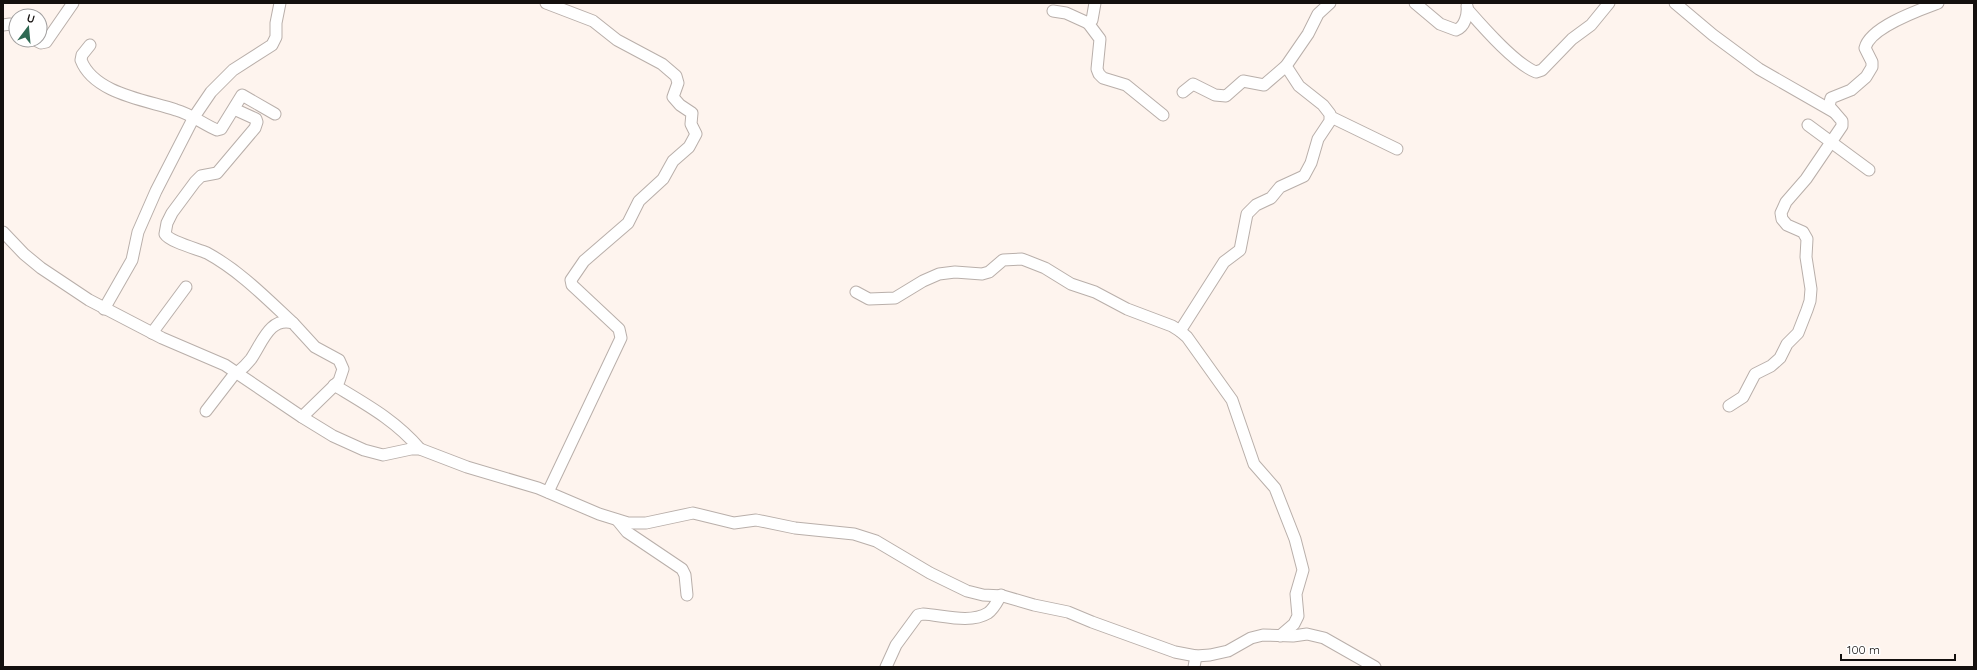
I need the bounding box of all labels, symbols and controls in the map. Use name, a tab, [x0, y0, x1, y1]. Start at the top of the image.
north arrow	[8, 8, 48, 48]
text: U	[25, 11, 36, 26]
scale bar	[1841, 636, 1955, 662]
text: 100 m	[1847, 642, 1880, 657]

